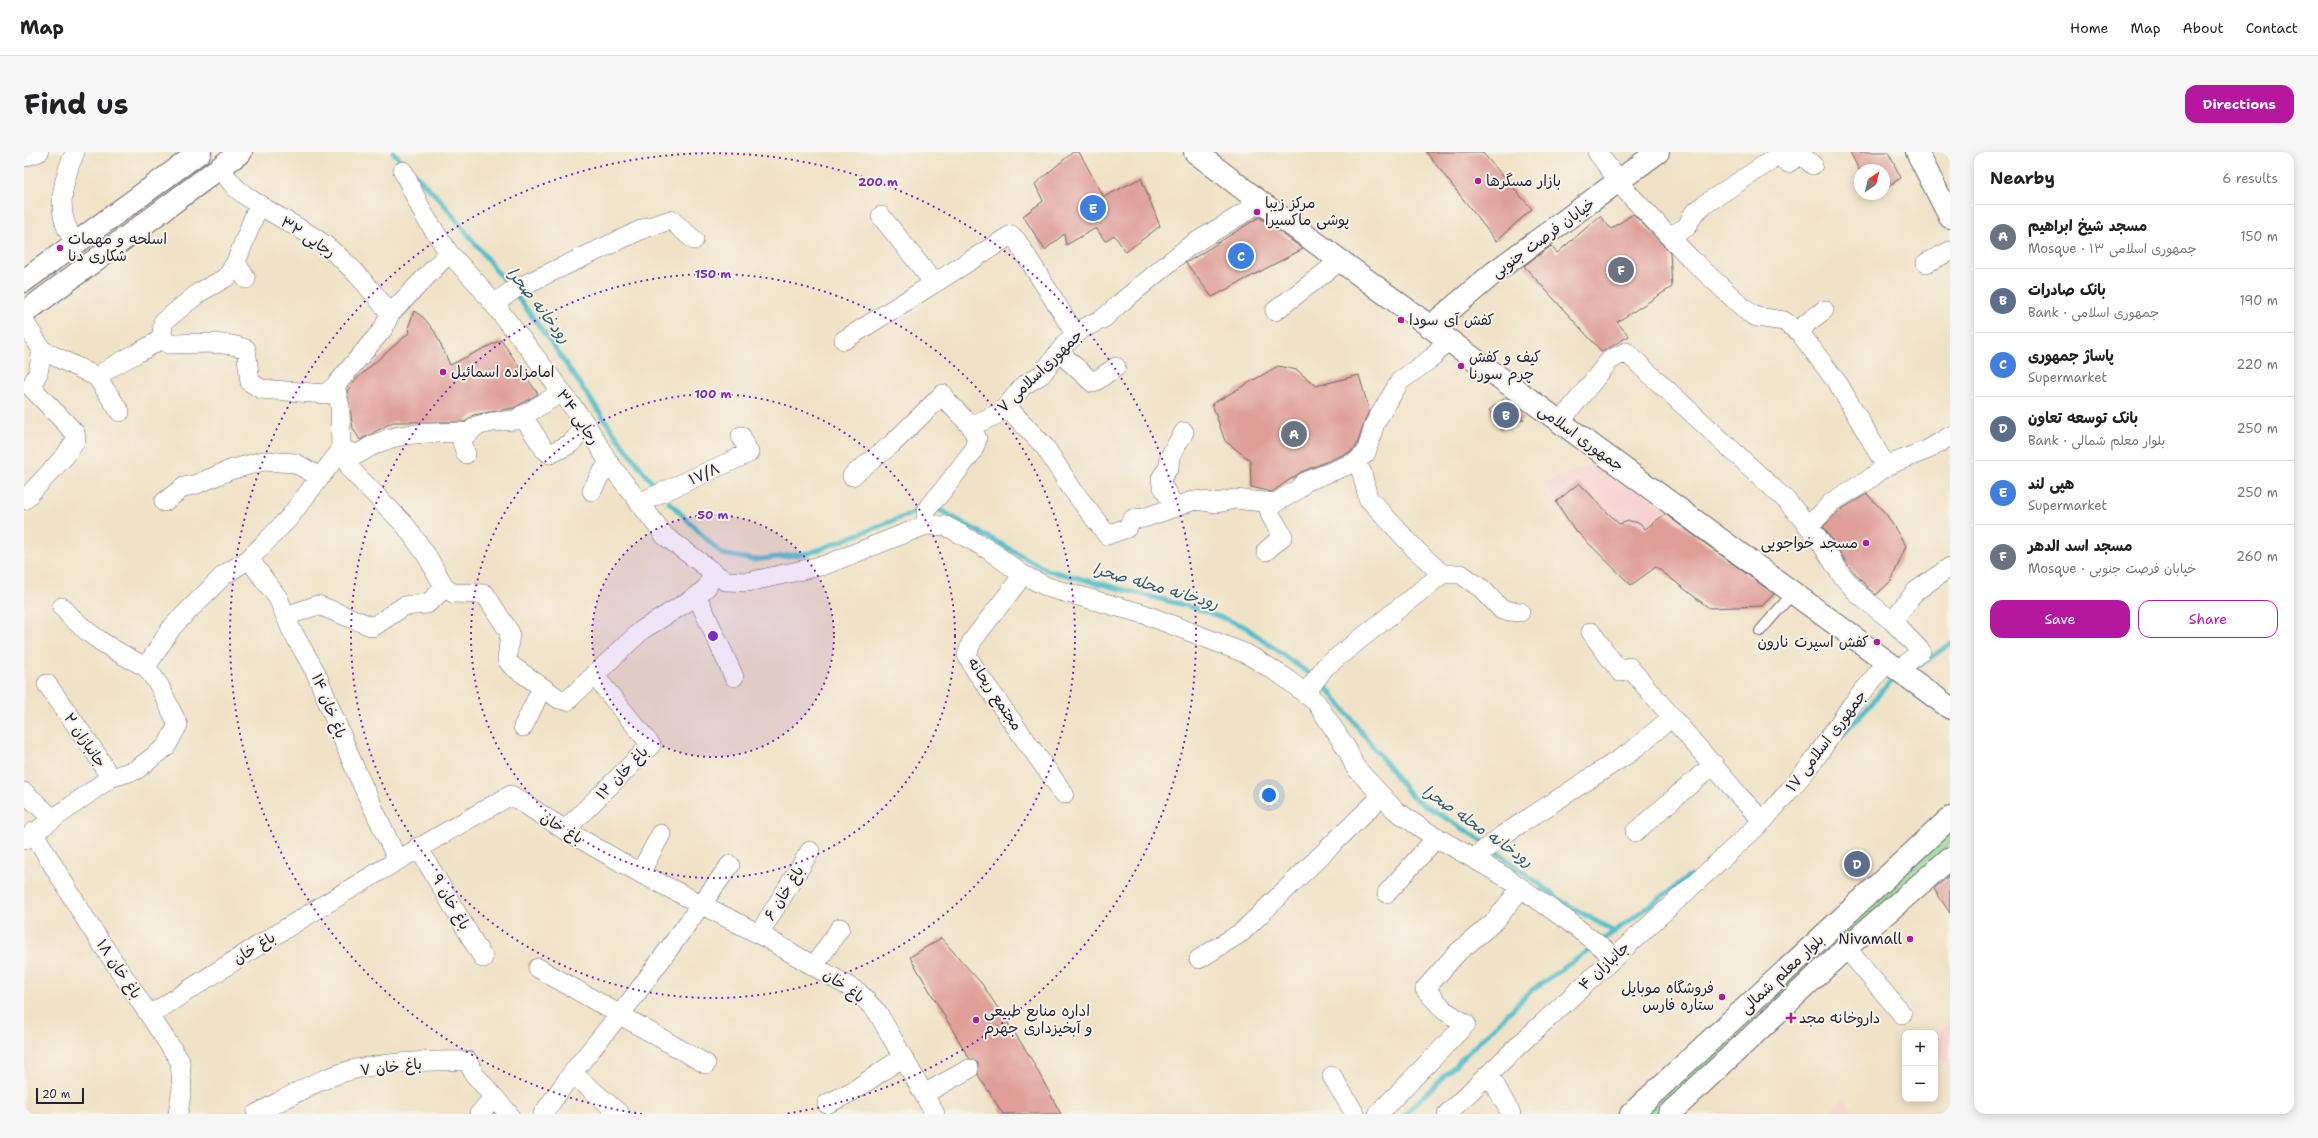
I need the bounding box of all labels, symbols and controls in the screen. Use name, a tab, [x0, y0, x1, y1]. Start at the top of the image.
text: Map	[20, 15, 64, 40]
text: Home	[2070, 19, 2109, 37]
text: Map	[2131, 19, 2161, 37]
text: About	[2183, 19, 2224, 37]
text: Contact	[2246, 19, 2298, 37]
text: Find us	[24, 85, 129, 123]
button: Directions	[2185, 85, 2294, 123]
north arrow	[1854, 164, 1890, 200]
text: Nearby	[1990, 167, 2055, 189]
text: 6 results	[2222, 170, 2278, 187]
place label: بازار مسگرها	[1486, 171, 1561, 191]
text: 200 m	[858, 174, 898, 190]
marker: بازار مسگرها	[1473, 176, 1483, 186]
pin: E	[1080, 193, 1106, 223]
place label: مرکز زیبا پوشی ماکسیرا	[1265, 193, 1349, 230]
street label: خیابان فرصت جنوبی	[1487, 194, 1599, 282]
marker: مرکز زیبا پوشی ماکسیرا	[1252, 207, 1262, 217]
street label: رجایی ۳۲	[277, 212, 339, 262]
text: مسجد شیخ ابراهیم	[2028, 216, 2147, 236]
text: A	[1998, 228, 2008, 245]
text: 150 m	[2240, 228, 2278, 245]
place label: اسلحه و مهمات شکاری دنا	[68, 229, 167, 266]
text: Mosque · جمهوری اسلامی ۱۳	[2028, 240, 2197, 257]
pin: C	[1228, 241, 1254, 271]
marker: اسلحه و مهمات شکاری دنا	[55, 243, 65, 253]
pin: F	[1608, 255, 1634, 285]
water label: رودخانه صحرا	[503, 263, 575, 347]
text: 150 m	[695, 266, 731, 282]
text: بانک صادرات	[2028, 280, 2106, 300]
text: B	[1999, 292, 2007, 309]
text: 190 m	[2239, 292, 2278, 309]
text: Bank · جمهوری اسلامی	[2028, 304, 2159, 321]
place label: کفش آی سودا	[1409, 310, 1494, 330]
marker: کفش آی سودا	[1396, 315, 1406, 325]
street label: جمهوری‌اسلامی ۷	[993, 325, 1087, 417]
text: پاساژ جمهوری	[2028, 346, 2114, 366]
place label: کیف و کفش چرم سورنا	[1469, 347, 1541, 386]
text: C	[1999, 356, 2007, 373]
text: 220 m	[2236, 356, 2278, 373]
marker: کیف و کفش چرم سورنا	[1456, 361, 1466, 371]
place label: امامزاده اسمائیل	[451, 362, 554, 382]
marker: امامزاده اسمائیل	[438, 367, 448, 377]
text: Supermarket	[2028, 369, 2107, 386]
street label: رجایی ۳۴	[552, 385, 604, 449]
text: 100 m	[695, 386, 732, 402]
pin: B	[1493, 400, 1519, 430]
street label: جمهوری اسلامی	[1534, 400, 1628, 476]
text: بانک توسعه تعاون	[2028, 408, 2138, 428]
pin: A	[1281, 419, 1307, 449]
text: D	[1998, 420, 2008, 437]
text: 250 m	[2237, 420, 2278, 437]
text: Bank · بلوار معلم شمالی	[2028, 432, 2165, 449]
street label: ۱۷/۸	[685, 458, 723, 490]
text: هپی لند	[2028, 474, 2074, 494]
text: E	[1999, 484, 2007, 501]
text: 250 m	[2237, 484, 2278, 501]
text: Supermarket	[2028, 497, 2107, 514]
text: 50 m	[698, 507, 729, 523]
place label: مسجد خواجویی	[1761, 533, 1858, 553]
text: مسجد اسد الدهر	[2028, 536, 2132, 556]
marker: مسجد خواجویی	[1861, 538, 1871, 548]
text: F	[1999, 548, 2007, 565]
text: 260 m	[2236, 548, 2278, 565]
water label: رودخانه محله صحرا	[1091, 558, 1221, 614]
text: Mosque · خیابان فرصت جنوبی	[2028, 560, 2196, 577]
button: Save	[1990, 600, 2130, 638]
button: Share	[2138, 600, 2278, 638]
centre of rings	[706, 629, 720, 643]
place label: کفش اسپرت نارون	[1758, 632, 1869, 652]
marker: کفش اسپرت نارون	[1872, 637, 1882, 647]
street label: مجتمع ریحانه	[962, 654, 1027, 735]
street label: باغ خان ۱۴	[307, 671, 351, 741]
street label: جمهوری اسلامی ۱۷	[1781, 686, 1871, 796]
street label: جانبازان ۲	[59, 709, 111, 771]
street label: باغ خان ۱۲	[591, 742, 653, 804]
water label: رودخانه محله صحرا	[1419, 780, 1537, 872]
your location	[1259, 785, 1279, 805]
street label: باغ خان	[537, 807, 587, 849]
pin: D	[1844, 849, 1870, 879]
street label: باغ خان ۶	[759, 862, 809, 924]
street label: باغ خان ۹	[427, 871, 475, 933]
street label: باغ خان	[229, 927, 279, 969]
place label: Nivamall	[1838, 929, 1902, 949]
street label: بلوار معلم شمالی	[1736, 930, 1830, 1020]
marker: Nivamall	[1905, 934, 1915, 944]
street label: باغ خان ۱۸	[92, 935, 146, 1003]
street label: جانبازان ۴	[1574, 937, 1634, 995]
street label: باغ خان	[819, 964, 869, 1008]
place label: فروشگاه موبایل ستاره فارس	[1621, 978, 1714, 1015]
marker: فروشگاه موبایل ستاره فارس	[1717, 992, 1727, 1002]
place label: اداره منابع طبیعی و آبخیزداری جهرم	[984, 1001, 1092, 1040]
place label: داروخانه مجد	[1799, 1008, 1880, 1028]
marker: داروخانه مجد	[1786, 1013, 1796, 1023]
marker: اداره منابع طبیعی و آبخیزداری جهرم	[971, 1015, 981, 1025]
map controls	[1902, 1030, 1938, 1102]
button: +	[1902, 1030, 1938, 1066]
street label: باغ خان ۷	[359, 1054, 423, 1080]
button: −	[1902, 1066, 1938, 1102]
scale bar	[36, 1086, 84, 1105]
text: 20 m	[42, 1087, 70, 1102]

